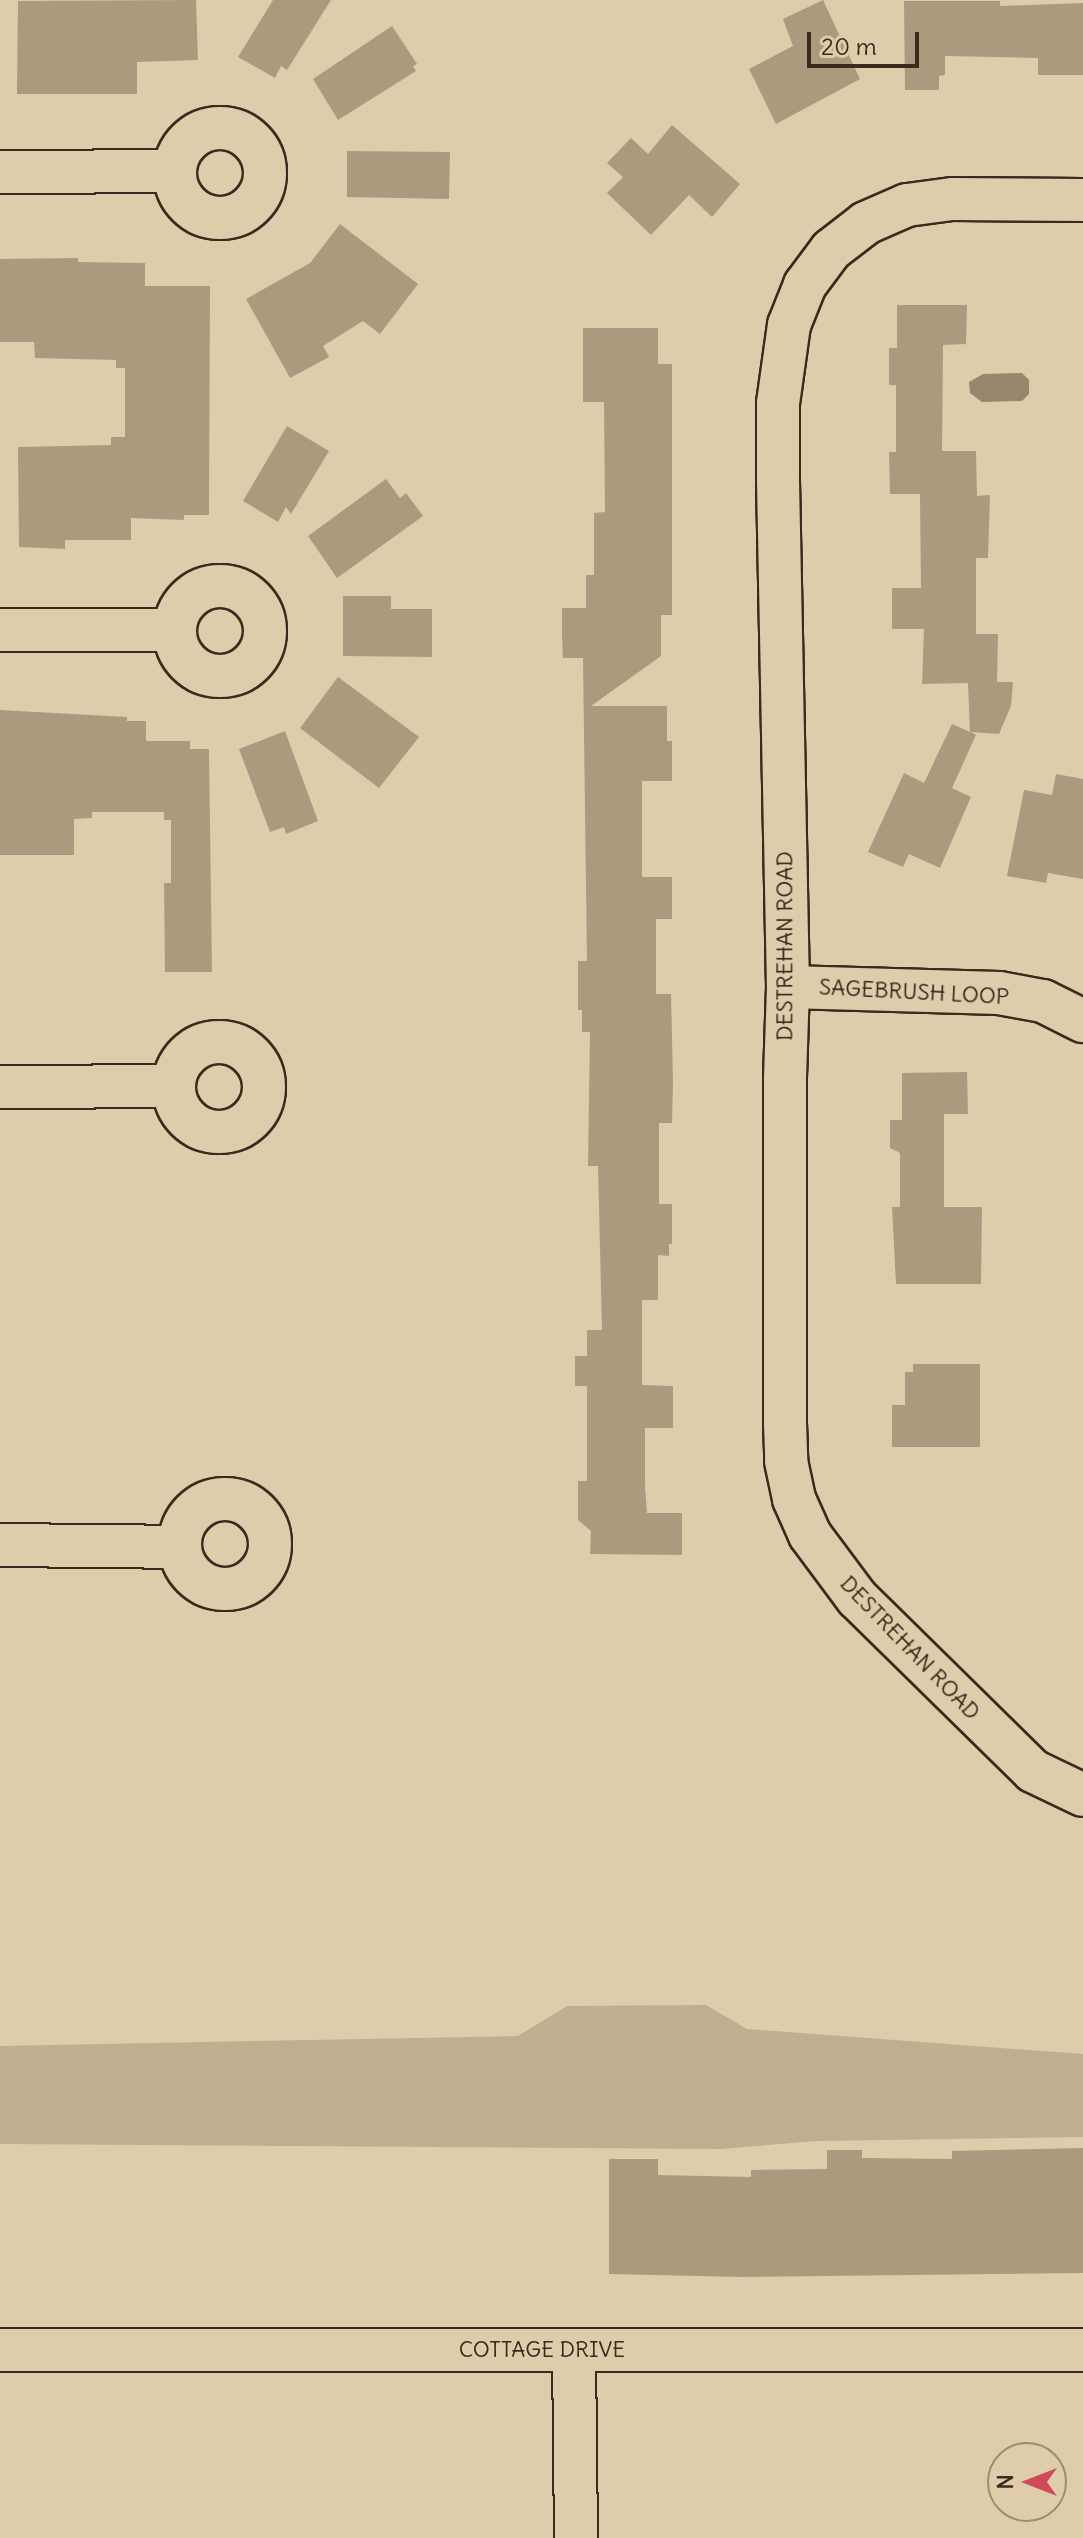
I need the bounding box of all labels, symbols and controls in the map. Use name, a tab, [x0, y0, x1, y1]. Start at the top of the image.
scale bar	[811, 16, 923, 66]
text: 20 m	[821, 31, 877, 61]
street label: DESTREHAN ROAD	[772, 851, 798, 1041]
street label: SAGEBRUSH LOOP	[818, 974, 1010, 1010]
street label: DESTREHAN ROAD	[835, 1571, 985, 1725]
street label: COTTAGE DRIVE	[459, 2337, 625, 2363]
north arrow	[987, 2442, 1067, 2522]
text: N	[991, 2474, 1019, 2490]

